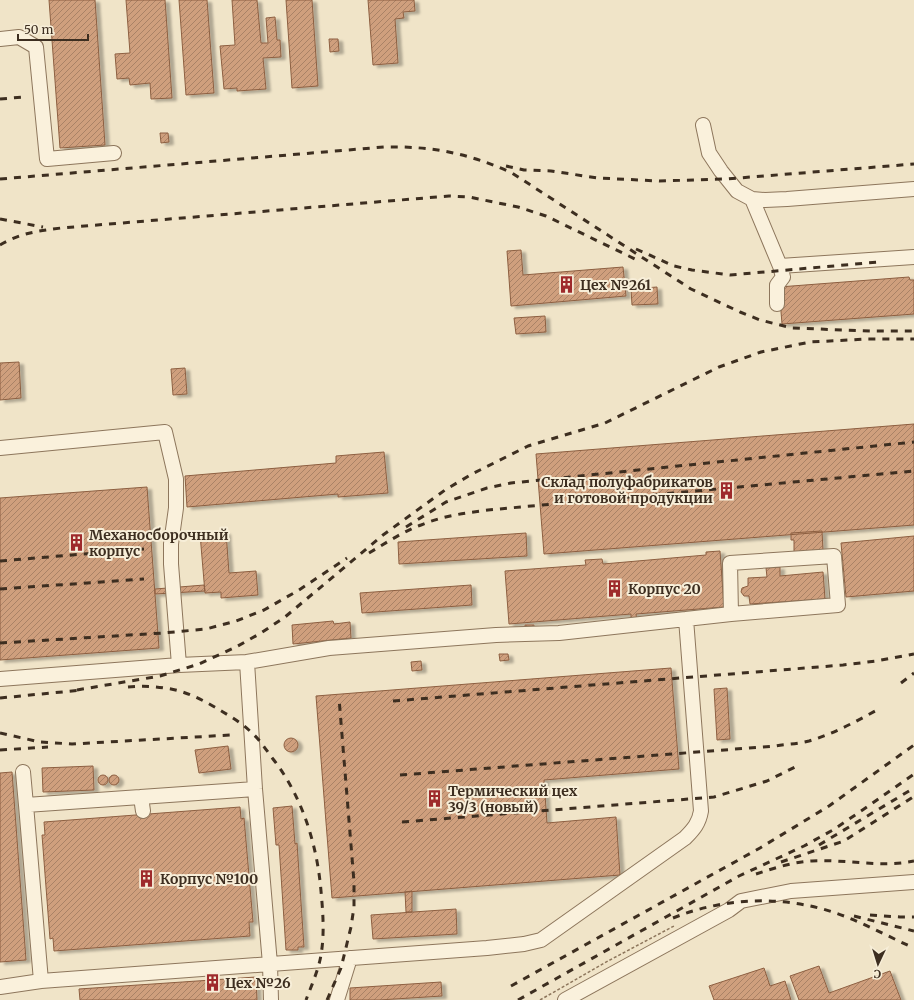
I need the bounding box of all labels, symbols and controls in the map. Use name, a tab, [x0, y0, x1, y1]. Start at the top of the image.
scale bar	[18, 16, 88, 42]
text: 50 m	[24, 22, 53, 37]
building icon: Цех №261	[557, 275, 577, 295]
place label: Цех №261	[580, 276, 652, 294]
place label: Склад полуфабрикатов и готовой продукции	[541, 473, 713, 507]
building icon: Склад полуфабрикатов и готовой продукции	[716, 480, 736, 500]
place label: Механосборочный корпус	[89, 526, 229, 560]
building icon: Механосборочный корпус	[66, 533, 86, 553]
building icon: Корпус 20	[605, 579, 625, 599]
place label: Корпус 20	[628, 580, 701, 598]
place label: Термический цех 39/3 (новый)	[448, 782, 578, 816]
building icon: Термический цех 39/3 (новый)	[425, 789, 445, 809]
building icon: Корпус №100	[137, 869, 157, 889]
place label: Корпус №100	[160, 870, 258, 888]
north arrow	[858, 944, 898, 984]
text: С	[873, 967, 881, 981]
building icon: Цех №26	[202, 973, 222, 993]
place label: Цех №26	[225, 974, 291, 992]

